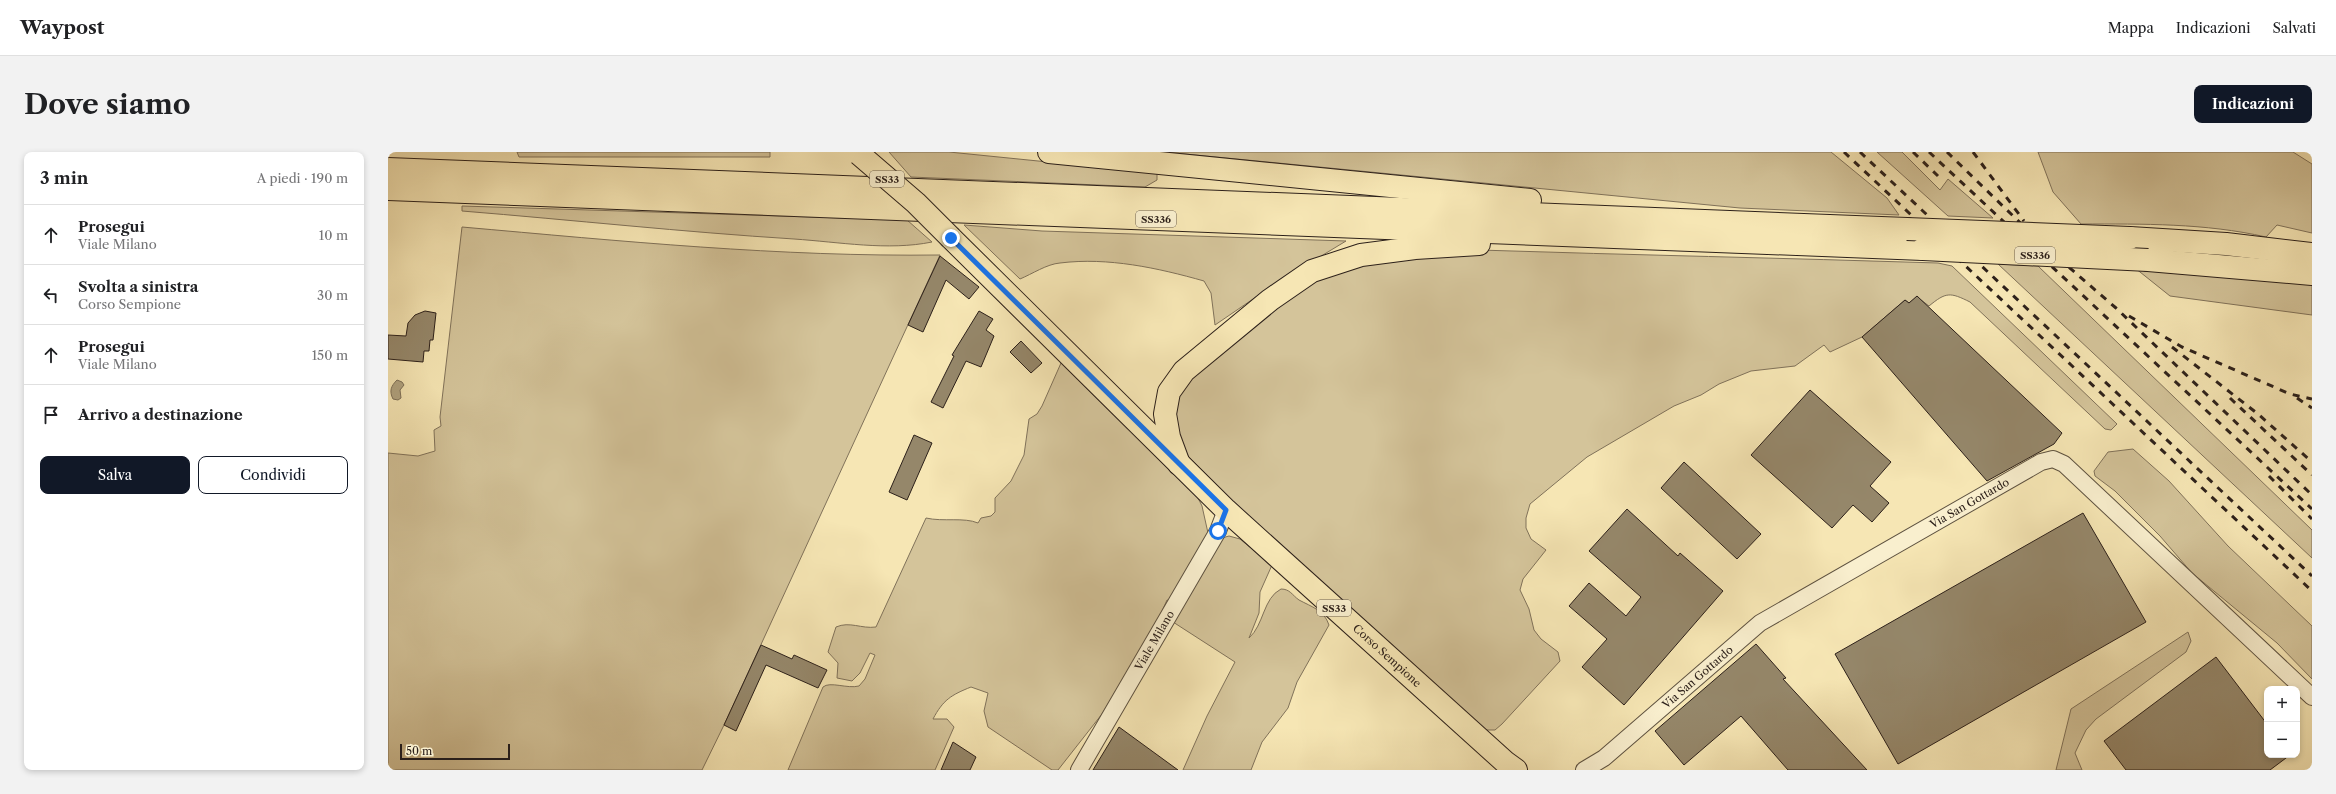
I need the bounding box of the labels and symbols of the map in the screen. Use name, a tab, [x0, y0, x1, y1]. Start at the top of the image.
road number: SS33	[870, 171, 904, 187]
road number: SS336	[1136, 211, 1176, 227]
route end	[942, 229, 960, 247]
road number: SS336	[2015, 247, 2055, 263]
street label: Via San Gottardo	[1926, 475, 2012, 532]
route start	[1209, 522, 1227, 540]
road number: SS33	[1317, 600, 1351, 616]
street label: Viale Milano	[1131, 608, 1177, 674]
street label: Corso Sempione	[1350, 621, 1424, 690]
street label: Via San Gottardo	[1658, 642, 1736, 712]
scale bar	[400, 742, 510, 761]

